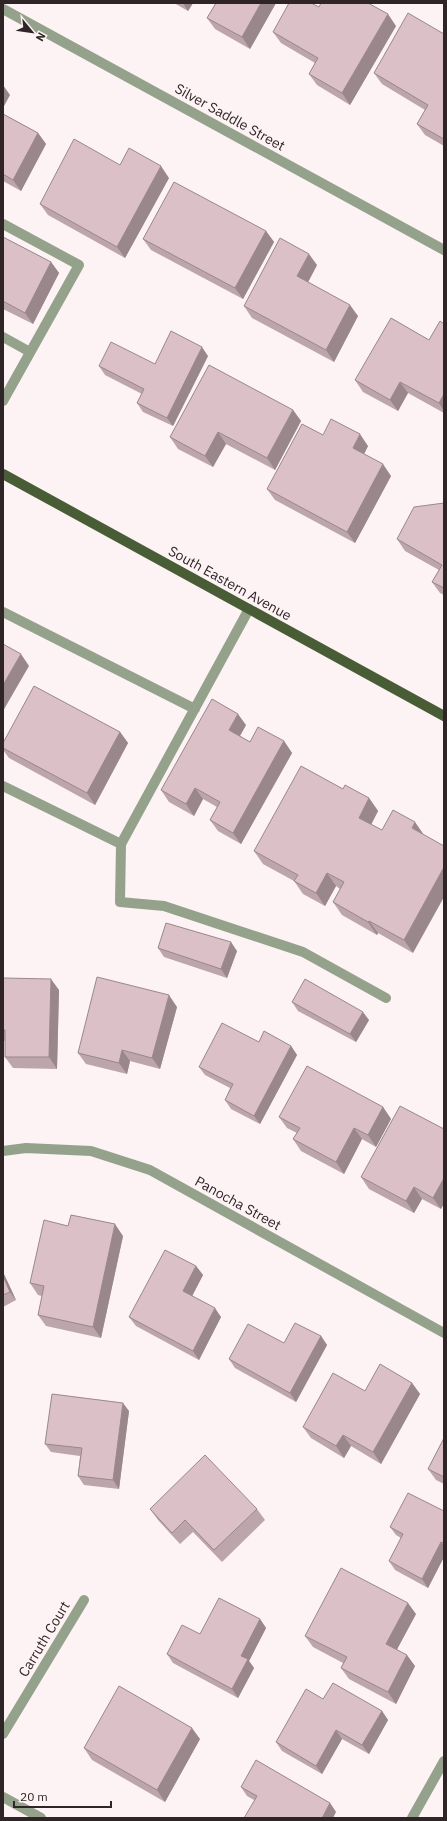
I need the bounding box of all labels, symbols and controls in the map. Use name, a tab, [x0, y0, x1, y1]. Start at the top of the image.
north arrow	[12, 12, 52, 52]
text: N	[33, 30, 49, 44]
street label: Silver Saddle Street	[172, 79, 288, 155]
street label: South Eastern Avenue	[165, 542, 295, 625]
street label: Panocha Street	[192, 1172, 284, 1234]
street label: Carruth Court	[14, 1598, 74, 1680]
scale bar	[14, 1783, 111, 1809]
text: 20 m	[20, 1789, 48, 1804]

